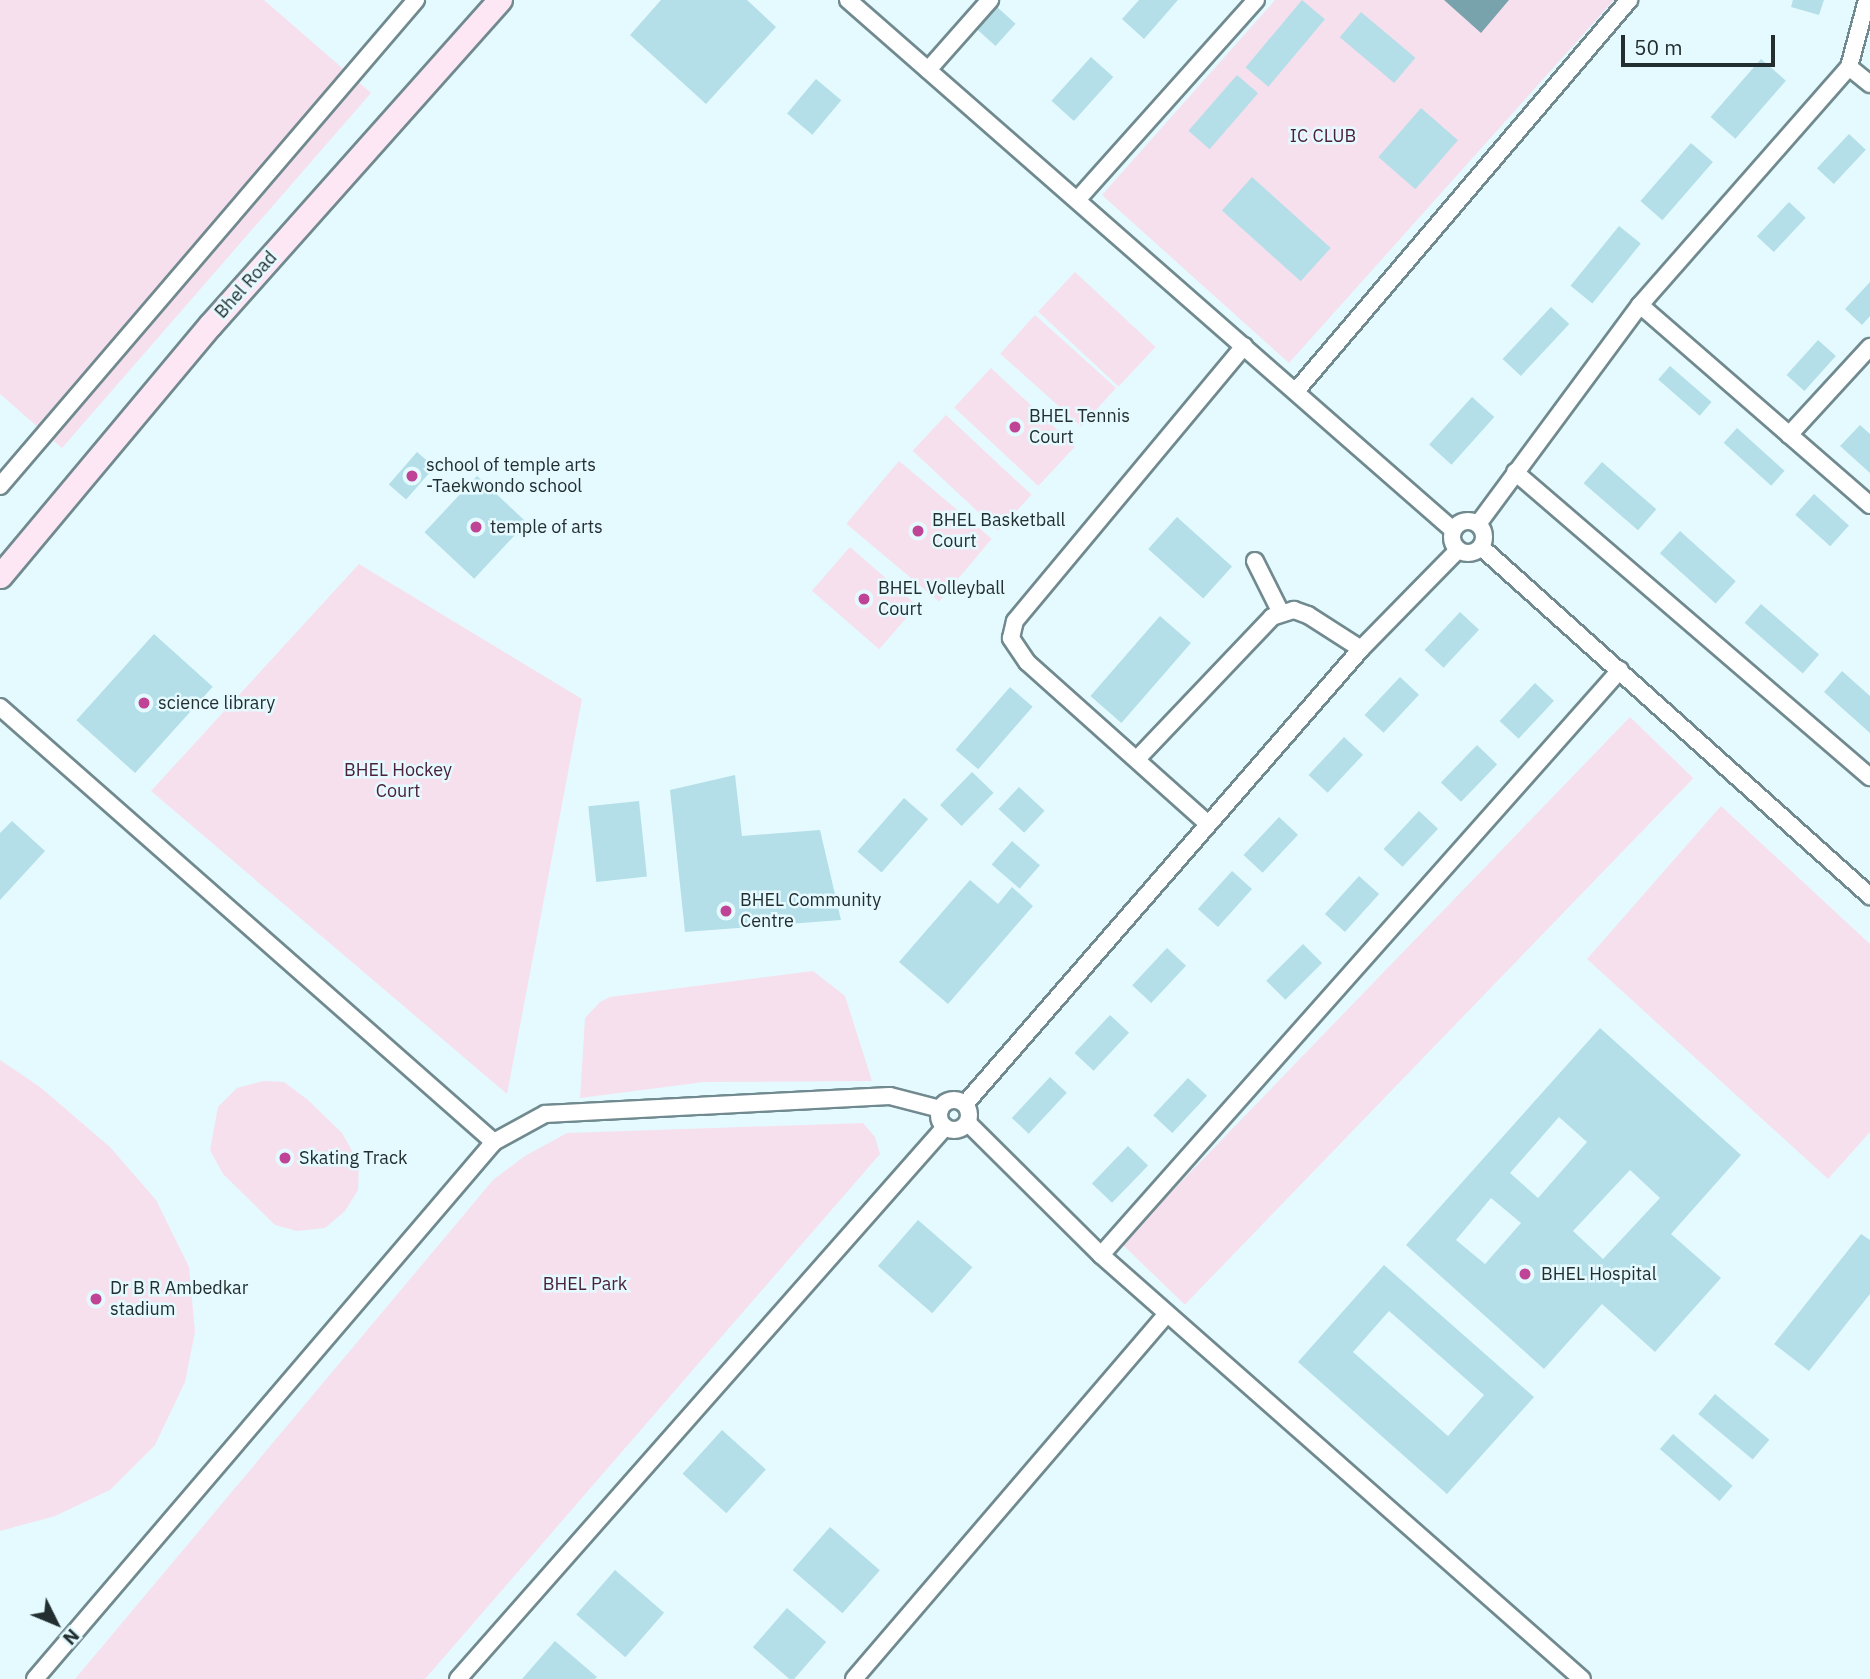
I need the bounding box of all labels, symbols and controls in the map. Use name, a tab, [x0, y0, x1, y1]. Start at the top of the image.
scale bar	[1625, 21, 1779, 65]
text: 50 m	[1634, 33, 1683, 61]
park label: IC CLUB	[1290, 125, 1356, 147]
street label: Bhel Road	[210, 247, 282, 323]
place label: BHEL Tennis Court	[1029, 406, 1130, 448]
marker: BHEL Tennis Court	[1007, 419, 1023, 435]
place label: school of temple arts -Taekwondo school	[426, 455, 596, 498]
marker: school of temple arts -Taekwondo school	[404, 468, 420, 484]
place label: BHEL Basketball Court	[932, 510, 1066, 552]
place label: temple of arts	[490, 516, 603, 538]
marker: temple of arts	[468, 519, 484, 535]
marker: BHEL Basketball Court	[910, 523, 926, 539]
place label: BHEL Volleyball Court	[878, 578, 1005, 620]
marker: BHEL Volleyball Court	[856, 591, 872, 607]
place label: science library	[158, 692, 275, 714]
marker: science library	[136, 695, 152, 711]
park label: BHEL Hockey Court	[344, 760, 452, 802]
place label: BHEL Community Centre	[740, 890, 881, 932]
marker: BHEL Community Centre	[718, 903, 734, 919]
place label: Skating Track	[299, 1147, 407, 1169]
marker: Skating Track	[277, 1150, 293, 1166]
place label: BHEL Hospital	[1541, 1263, 1657, 1285]
marker: BHEL Hospital	[1515, 1264, 1535, 1284]
park label: BHEL Park	[543, 1273, 627, 1295]
place label: Dr B R Ambedkar stadium	[110, 1278, 248, 1320]
marker: Dr B R Ambedkar stadium	[88, 1291, 104, 1307]
north arrow	[21, 1588, 91, 1658]
text: N	[58, 1624, 85, 1651]

